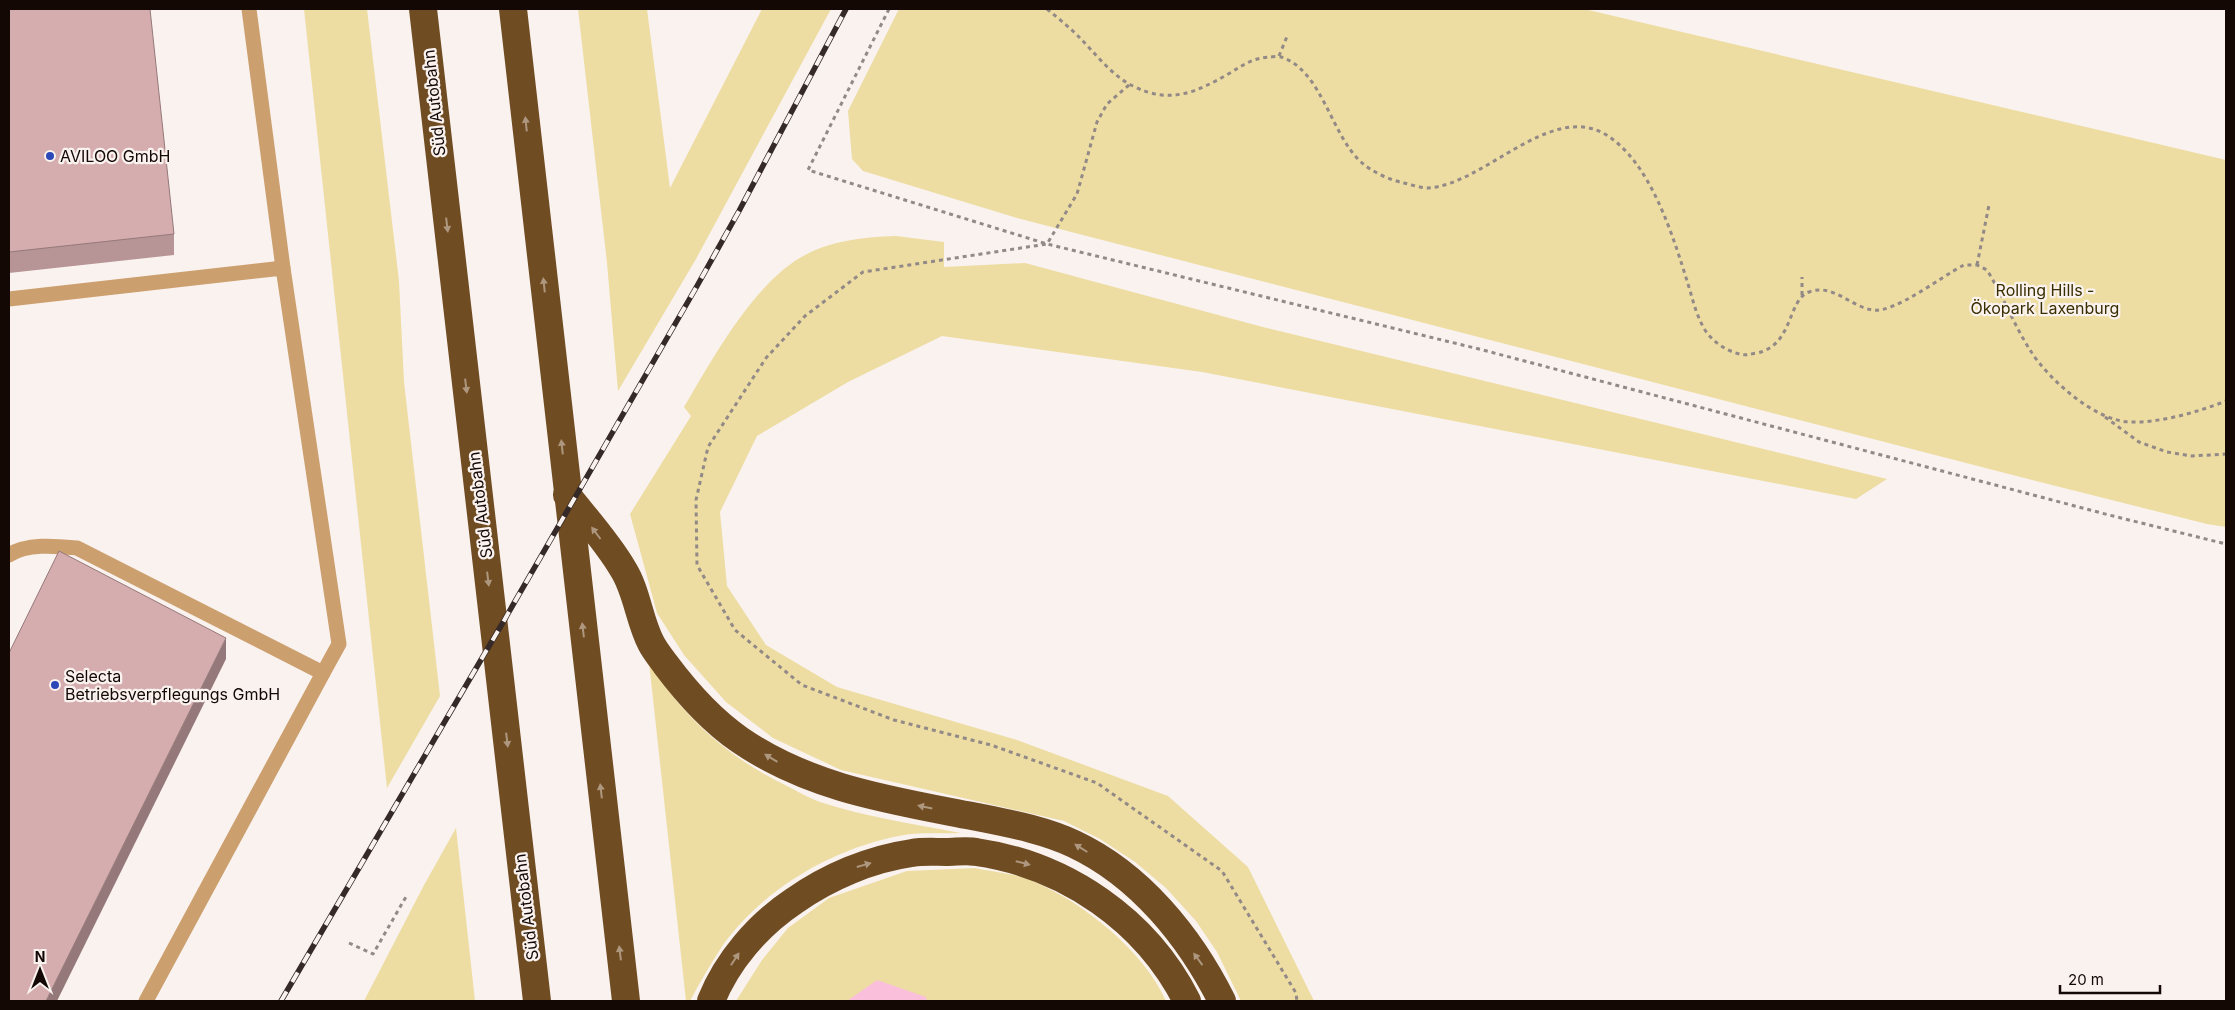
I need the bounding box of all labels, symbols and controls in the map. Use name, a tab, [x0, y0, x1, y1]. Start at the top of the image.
street label: Süd Autobahn	[418, 49, 450, 157]
one-way arrow	[522, 116, 530, 132]
place label: AVILOO GmbH	[60, 146, 170, 166]
marker: AVILOO GmbH	[44, 150, 56, 162]
one-way arrow	[443, 217, 451, 233]
one-way arrow	[540, 277, 548, 293]
park label: Rolling Hills - Ökopark Laxenburg	[1971, 280, 2119, 318]
one-way arrow	[462, 379, 470, 395]
one-way arrow	[558, 439, 566, 455]
street label: Süd Autobahn	[464, 451, 496, 559]
one-way arrow	[590, 527, 601, 540]
one-way arrow	[484, 571, 492, 587]
one-way arrow	[579, 622, 587, 638]
place label: Selecta Betriebsverpflegungs GmbH	[65, 666, 280, 704]
marker: Selecta Betriebsverpflegungs GmbH	[49, 679, 61, 691]
one-way arrow	[503, 732, 511, 748]
one-way arrow	[764, 754, 777, 763]
one-way arrow	[597, 783, 605, 799]
one-way arrow	[916, 802, 932, 810]
one-way arrow	[1075, 844, 1088, 853]
street label: Süd Autobahn	[510, 853, 542, 961]
one-way arrow	[1016, 859, 1031, 867]
one-way arrow	[856, 861, 871, 869]
north arrow	[15, 945, 65, 995]
one-way arrow	[616, 945, 624, 961]
text: N	[35, 948, 45, 965]
one-way arrow	[730, 952, 739, 966]
one-way arrow	[1194, 952, 1204, 965]
scale bar	[2060, 962, 2160, 994]
text: 20 m	[2068, 970, 2104, 989]

